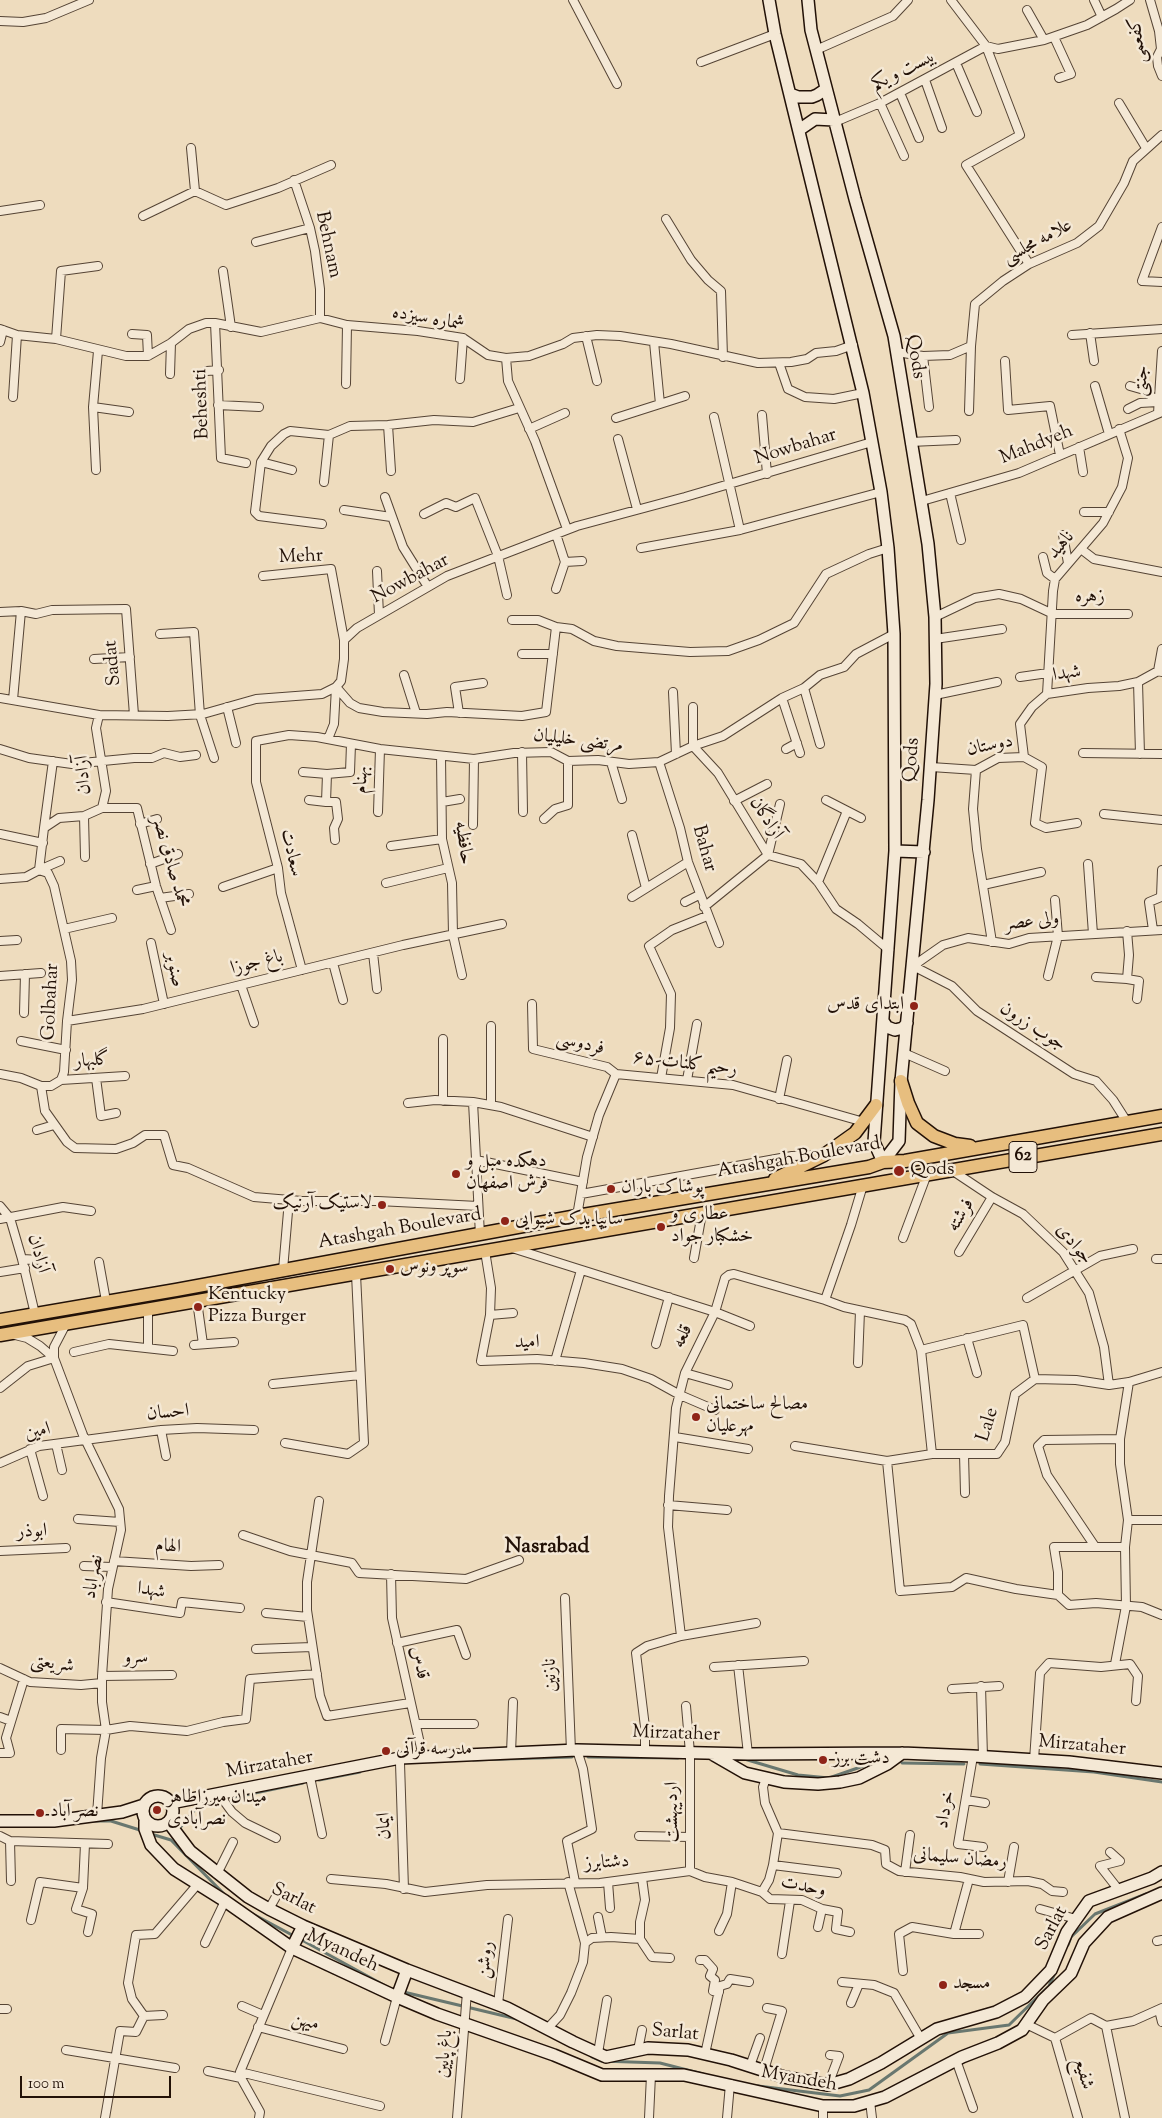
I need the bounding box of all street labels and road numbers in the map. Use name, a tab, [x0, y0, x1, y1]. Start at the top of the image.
street label: کفعمی	[1125, 15, 1153, 65]
street label: بیست و یکم	[868, 46, 940, 98]
street label: Behnam	[309, 210, 345, 280]
street label: علامه مجلسی	[999, 215, 1077, 271]
street label: شماره سیزده	[390, 302, 466, 338]
street label: Qods	[899, 333, 929, 381]
street label: جنتی	[1131, 365, 1155, 397]
street label: Beheshti	[190, 368, 216, 440]
street label: Mahdyeh	[997, 421, 1077, 471]
street label: Nowbahar	[752, 425, 840, 471]
street label: ناهید	[1044, 527, 1080, 565]
street label: Mehr	[279, 546, 323, 570]
street label: Nowbahar	[368, 550, 454, 610]
street label: زهره	[1075, 586, 1105, 610]
street label: Sadat	[101, 639, 127, 687]
street label: شهدا	[1051, 662, 1083, 688]
street label: مرتضی خلیلیان	[532, 725, 624, 759]
street label: دوستان	[965, 731, 1015, 763]
street label: Qods	[900, 737, 926, 783]
street label: آزادان	[72, 755, 98, 795]
street label: بهنام	[351, 766, 375, 794]
street label: آزادگان	[743, 793, 787, 845]
street label: محمد صادق نصر	[145, 814, 193, 910]
street label: حافظیه	[448, 820, 476, 866]
street label: Bahar	[685, 823, 721, 875]
street label: سعادت	[273, 827, 307, 879]
street label: ولی عصر	[1004, 909, 1060, 937]
street label: باغ جوزا	[229, 947, 285, 981]
street label: صنوبر	[158, 950, 188, 990]
street label: Golbahar	[39, 963, 65, 1041]
street label: جوب زرون	[995, 998, 1069, 1058]
street label: فردوسی	[554, 1028, 606, 1062]
street label: ۶۵-رحیم کلنات	[632, 1047, 738, 1083]
street label: گلبهار	[74, 1049, 110, 1075]
street label: Atashgah Boulevard	[716, 1133, 882, 1185]
road number: 62	[1009, 1142, 1037, 1172]
street label: فرشته	[943, 1195, 981, 1237]
street label: Atashgah Boulevard	[317, 1204, 483, 1256]
street label: جوادی	[1050, 1220, 1096, 1270]
street label: آزادان	[21, 1232, 53, 1276]
street label: قلعه	[669, 1321, 699, 1353]
street label: امید	[514, 1333, 540, 1355]
street label: احسان	[146, 1401, 190, 1427]
street label: Lale	[973, 1405, 1005, 1445]
street label: امین	[23, 1419, 53, 1447]
street label: ابوذر	[16, 1521, 48, 1545]
street label: الهام	[154, 1536, 182, 1560]
street label: نصراباد	[80, 1553, 110, 1601]
street label: شهدا	[135, 1579, 167, 1605]
street label: قدس	[403, 1644, 433, 1682]
street label: سرو	[123, 1647, 149, 1671]
street label: شریعتی	[29, 1651, 75, 1679]
street label: نازنین	[540, 1658, 564, 1692]
street label: Mirzataher	[632, 1722, 720, 1748]
street label: Mirzataher	[1037, 1732, 1127, 1762]
street label: Mirzataher	[225, 1747, 315, 1785]
street label: اردیبهشت	[663, 1782, 685, 1842]
street label: خرداد	[932, 1789, 962, 1831]
street label: ایمان	[374, 1812, 398, 1840]
street label: رمضان سلیمانی	[912, 1845, 1008, 1875]
street label: دشتابرز	[584, 1851, 630, 1877]
street label: وحدت	[778, 1872, 828, 1904]
street label: Sarlat	[267, 1879, 319, 1921]
street label: Sarlat	[1032, 1903, 1074, 1955]
street label: Myandeh	[302, 1925, 382, 1979]
street label: روشن	[473, 1940, 501, 1980]
street label: میهن	[289, 2009, 321, 2037]
street label: Sarlat	[650, 2021, 700, 2047]
street label: باغ پایین	[433, 2029, 459, 2079]
street label: شفیع	[1067, 2056, 1097, 2092]
street label: Myandeh	[759, 2062, 839, 2098]

